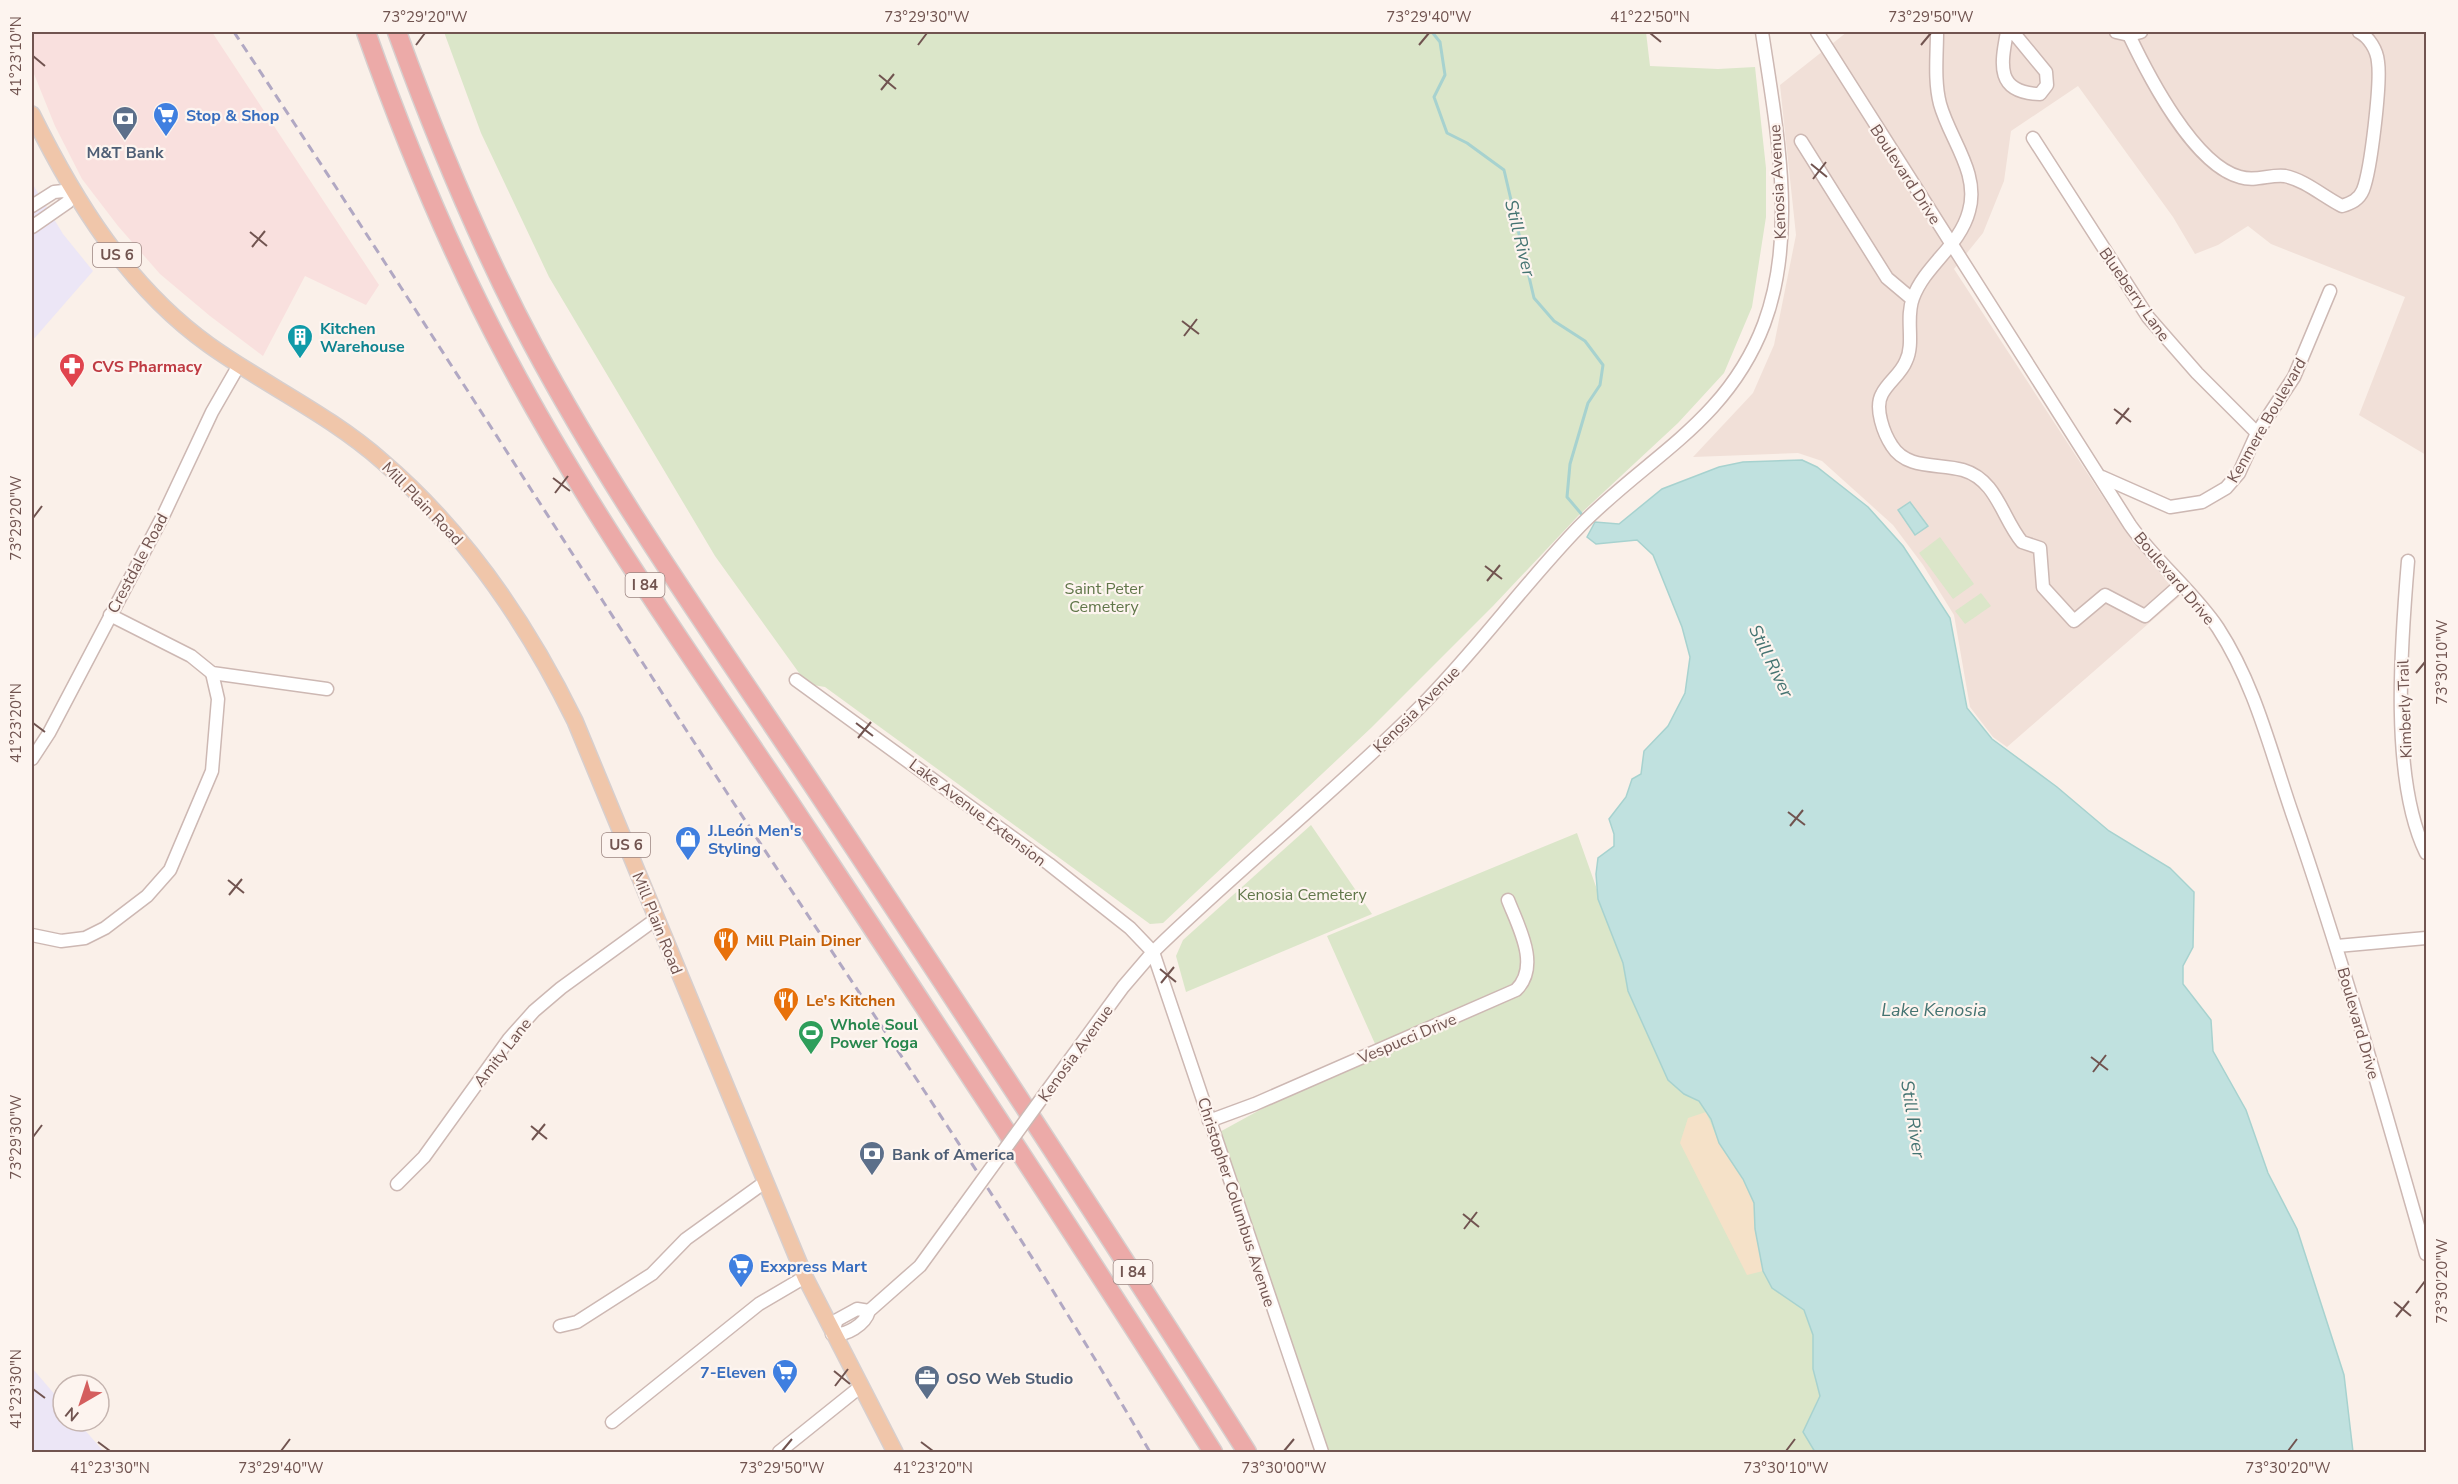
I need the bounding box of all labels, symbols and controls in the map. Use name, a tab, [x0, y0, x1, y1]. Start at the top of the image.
text: 73°29'20"W	[382, 7, 468, 27]
text: 73°29'30"W	[884, 7, 970, 27]
text: 73°29'40"W	[1386, 7, 1472, 27]
text: 41°22'50"N	[1610, 7, 1690, 27]
text: 73°29'50"W	[1888, 7, 1974, 27]
text: 41°23'10"N	[6, 16, 26, 96]
supermarket icon: Stop & Shop	[151, 100, 181, 138]
bank icon: M&T Bank	[110, 104, 140, 142]
place label: Stop & Shop	[186, 105, 279, 127]
street label: Boulevard Drive	[1865, 120, 1946, 229]
street label: Kenosia Avenue	[1764, 124, 1792, 240]
place label: M&T Bank	[86, 142, 164, 164]
water label: Still River	[1499, 197, 1541, 279]
road number: US 6	[93, 243, 141, 267]
street label: Blueberry Lane	[2094, 243, 2175, 346]
place label: Kitchen Warehouse	[320, 318, 405, 358]
building icon: Kitchen Warehouse	[285, 322, 315, 360]
pharmacy icon: CVS Pharmacy	[57, 351, 87, 389]
street label: Kenmere Boulevard	[2222, 354, 2312, 487]
place label: CVS Pharmacy	[92, 356, 202, 378]
street label: Mill Plain Road	[377, 457, 468, 550]
text: 73°29'20"W	[6, 475, 26, 561]
street label: Crestdale Road	[102, 510, 174, 617]
street label: Boulevard Drive	[2129, 527, 2220, 630]
road number: I 84	[626, 573, 664, 597]
park label: Saint Peter Cemetery	[1065, 578, 1144, 618]
text: 73°30'10"W	[2432, 619, 2452, 705]
water label: Still River	[1743, 621, 1799, 702]
street label: Kimberly Trail	[2392, 659, 2418, 759]
street label: Kenosia Avenue	[1368, 661, 1465, 758]
text: 41°23'20"N	[6, 683, 26, 763]
street label: Lake Avenue Extension	[904, 754, 1050, 872]
place label: J.León Men's Styling	[707, 820, 802, 860]
shop icon: J.León Men's Styling	[673, 824, 703, 862]
road number: US 6	[602, 833, 650, 857]
street label: Mill Plain Road	[627, 869, 688, 978]
park label: Kenosia Cemetery	[1237, 884, 1368, 906]
restaurant icon: Mill Plain Diner	[711, 925, 741, 963]
place label: Mill Plain Diner	[746, 930, 862, 952]
street label: Boulevard Drive	[2332, 965, 2385, 1082]
restaurant icon: Le's Kitchen	[771, 985, 801, 1023]
place label: Le's Kitchen	[806, 990, 895, 1012]
water label: Lake Kenosia	[1881, 998, 1987, 1022]
street label: Kenosia Avenue	[1033, 1001, 1118, 1106]
street label: Vespucci Drive	[1354, 1008, 1460, 1070]
street label: Amity Lane	[469, 1014, 537, 1092]
place label: Whole Soul Power Yoga	[830, 1014, 918, 1054]
sports icon: Whole Soul Power Yoga	[796, 1018, 826, 1056]
water label: Still River	[1895, 1079, 1931, 1160]
text: 73°29'30"W	[6, 1094, 26, 1180]
street label: Christopher Columbus Avenue	[1192, 1095, 1280, 1310]
bank icon: Bank of America	[857, 1139, 887, 1177]
place label: Bank of America	[892, 1144, 1015, 1166]
text: 73°30'20"W	[2432, 1238, 2452, 1324]
supermarket icon: Exxpress Mart	[726, 1251, 756, 1289]
place label: Exxpress Mart	[760, 1256, 868, 1278]
road number: I 84	[1114, 1260, 1152, 1284]
text: 41°23'30"N	[6, 1349, 26, 1429]
supermarket icon: 7-Eleven	[770, 1357, 800, 1395]
place label: 7-Eleven	[700, 1362, 766, 1384]
office icon: OSO Web Studio	[912, 1363, 942, 1401]
place label: OSO Web Studio	[946, 1368, 1073, 1390]
north arrow	[51, 1373, 111, 1433]
text: N	[61, 1402, 84, 1426]
text: 41°23'30"N	[70, 1458, 150, 1478]
text: 73°29'40"W	[238, 1458, 324, 1478]
text: 73°29'50"W	[739, 1458, 825, 1478]
text: 41°23'20"N	[893, 1458, 973, 1478]
text: 73°30'00"W	[1241, 1458, 1327, 1478]
text: 73°30'10"W	[1743, 1458, 1829, 1478]
text: 73°30'20"W	[2245, 1458, 2331, 1478]

